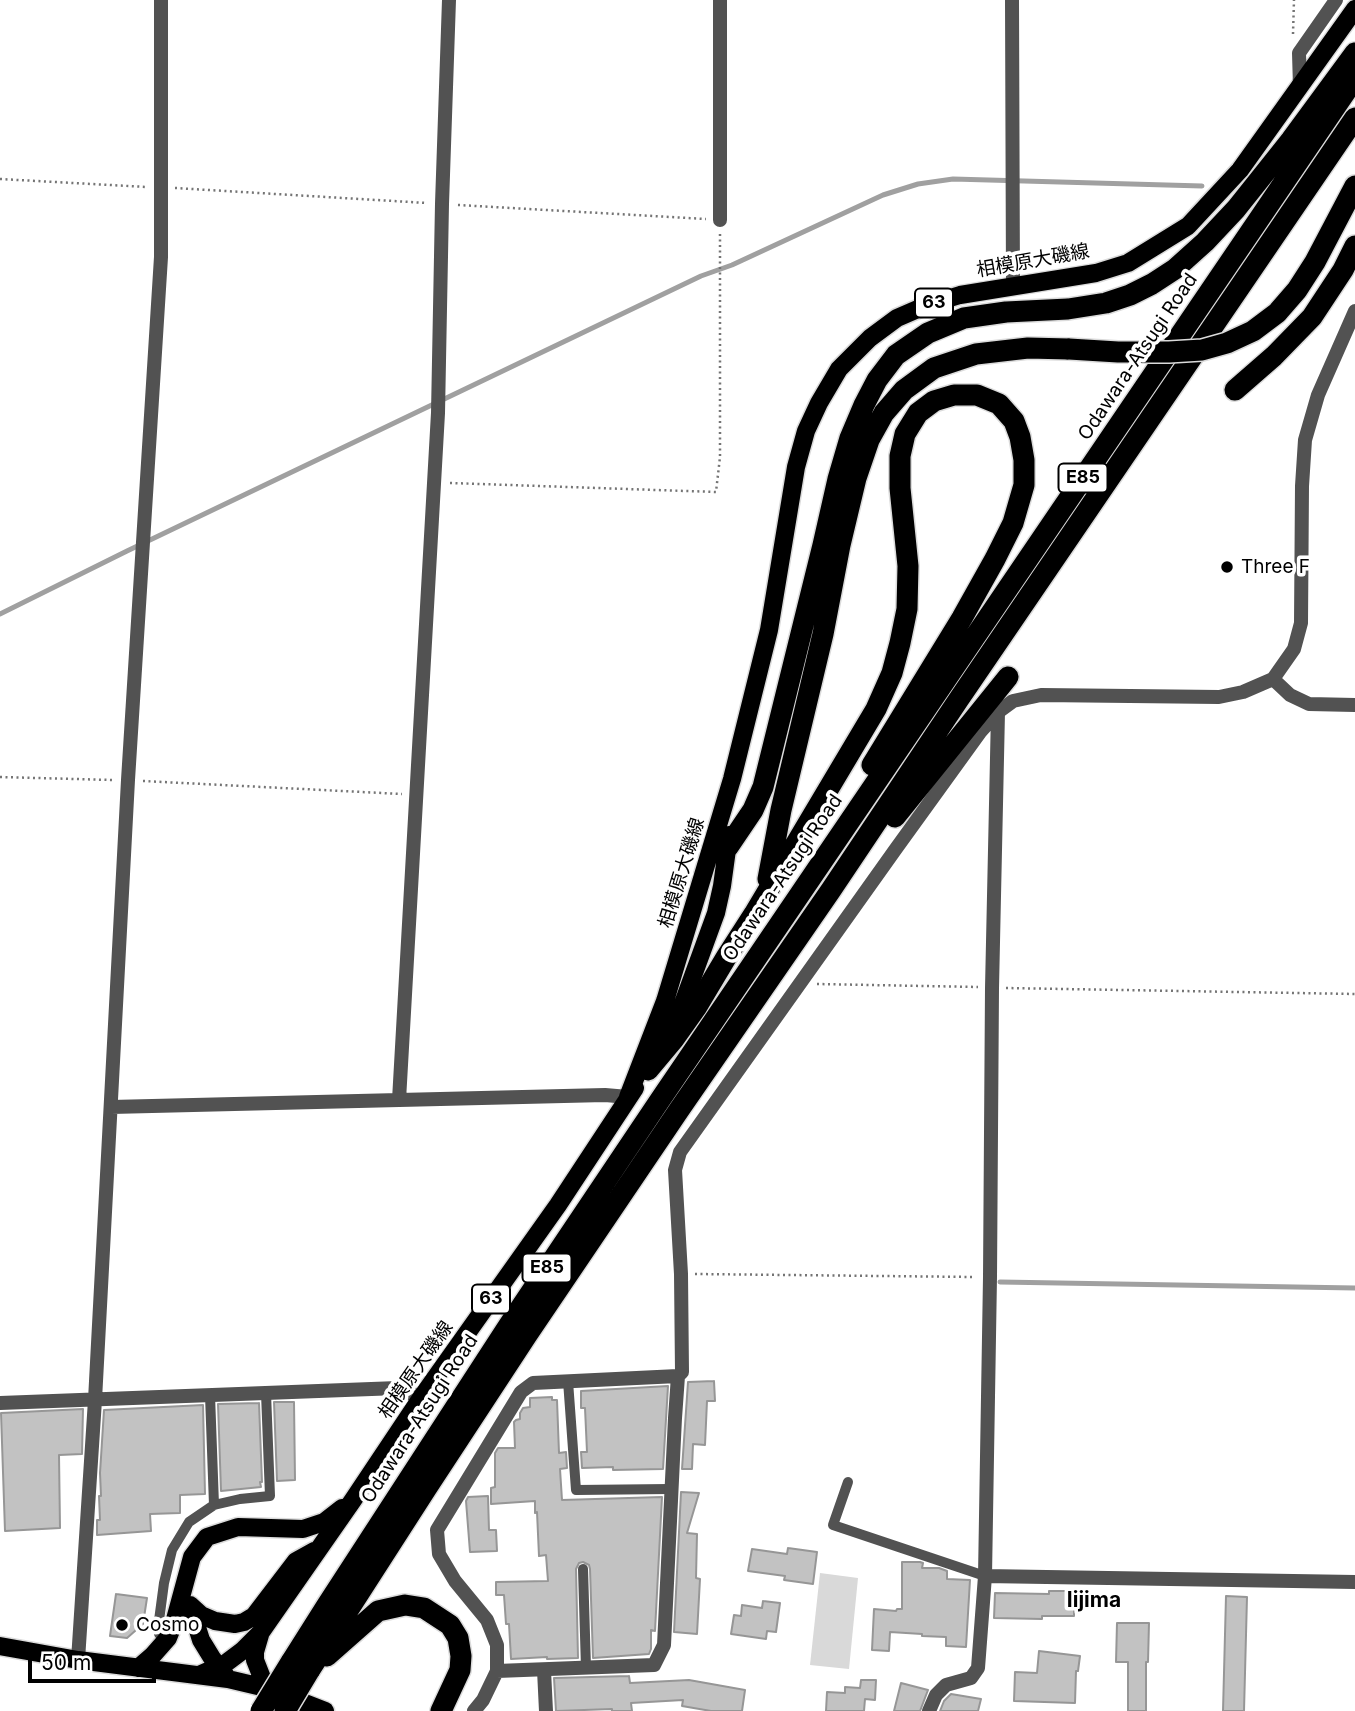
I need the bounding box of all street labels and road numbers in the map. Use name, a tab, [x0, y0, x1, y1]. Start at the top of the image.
street label: 相模原大磯線	[975, 240, 1091, 282]
street label: Odawara-Atsugi Road	[1074, 269, 1202, 445]
road number: 63	[915, 288, 953, 318]
road number: E85	[1058, 464, 1108, 492]
street label: Odawara-Atsugi Road	[719, 790, 847, 966]
street label: 相模原大磯線	[654, 815, 710, 931]
road number: E85	[522, 1254, 572, 1282]
road number: 63	[472, 1284, 510, 1314]
street label: 相模原大磯線	[374, 1317, 458, 1423]
street label: Odawara-Atsugi Road	[357, 1330, 483, 1508]

